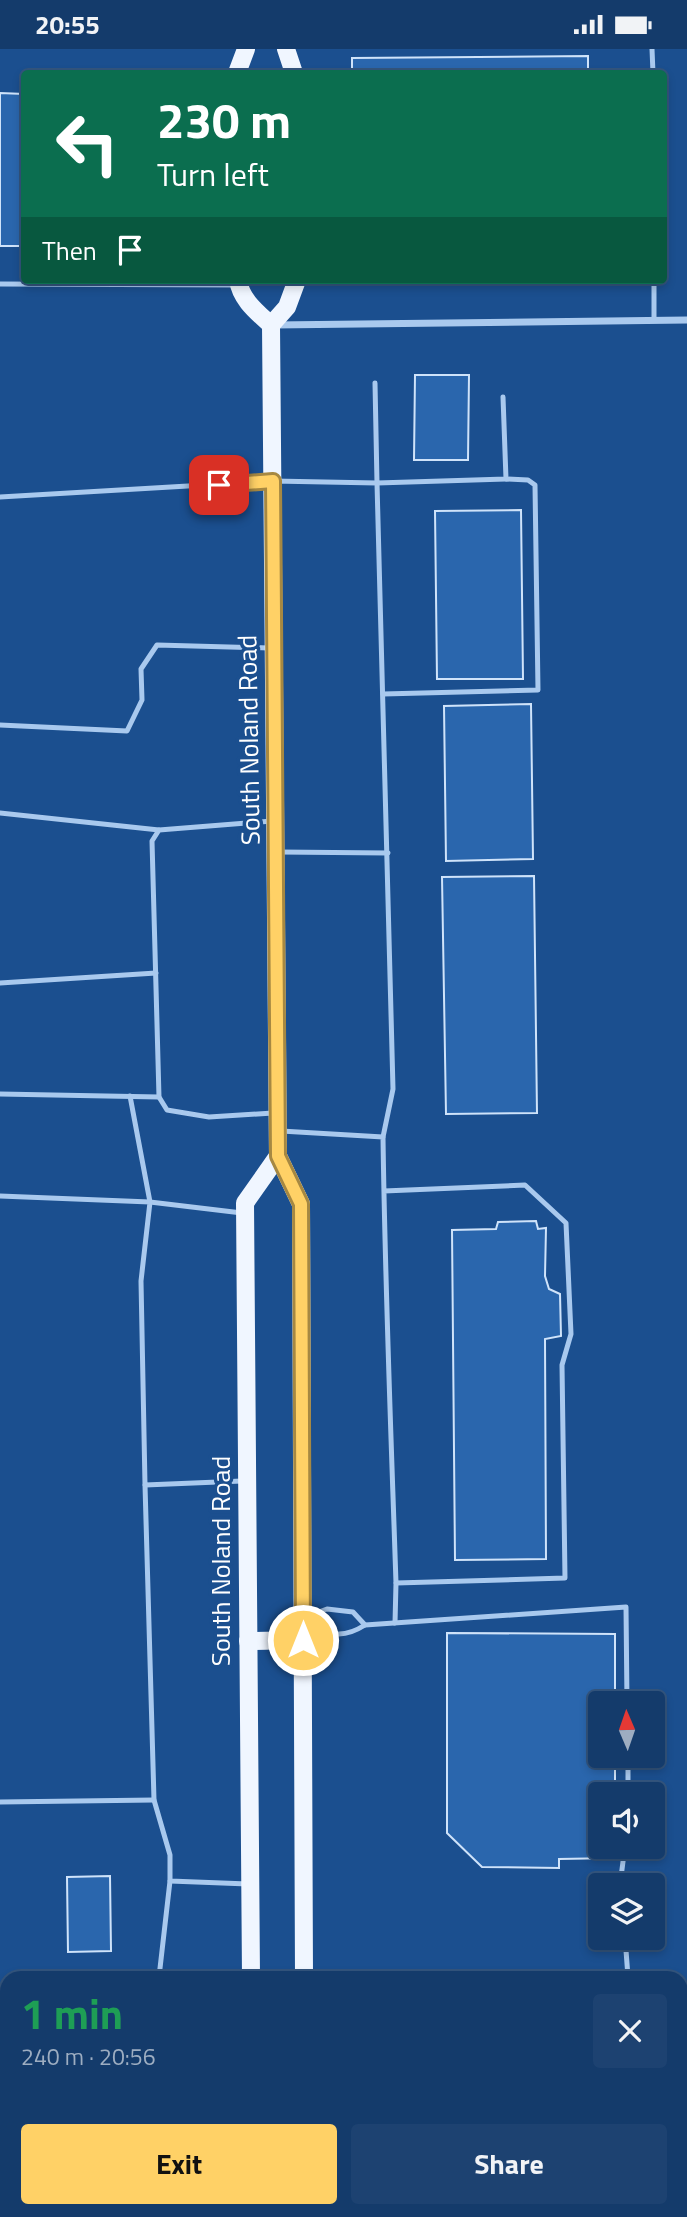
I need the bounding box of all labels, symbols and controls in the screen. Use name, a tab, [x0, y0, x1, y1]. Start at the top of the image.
text: 20:55	[35, 5, 100, 44]
text: 230 m	[157, 82, 291, 157]
icon: left	[42, 98, 133, 189]
text: Turn left	[157, 150, 269, 198]
text: Then	[42, 231, 97, 270]
icon: arrive	[111, 231, 149, 269]
pin	[189, 455, 249, 515]
icon: arrive	[200, 466, 238, 504]
street label: South Noland Road	[227, 634, 270, 846]
street label: South Noland Road	[201, 1456, 240, 1666]
position arrow	[266, 1603, 340, 1677]
north arrow	[588, 1691, 665, 1767]
map controls	[588, 1691, 665, 1950]
button: sound	[588, 1782, 665, 1859]
button: layers	[588, 1873, 665, 1950]
text: 1 min	[21, 1981, 123, 2045]
button: close	[593, 1994, 667, 2068]
text: 240 m · 20:56	[21, 2039, 156, 2074]
button: Exit	[21, 2124, 337, 2204]
button: Share	[351, 2124, 667, 2204]

